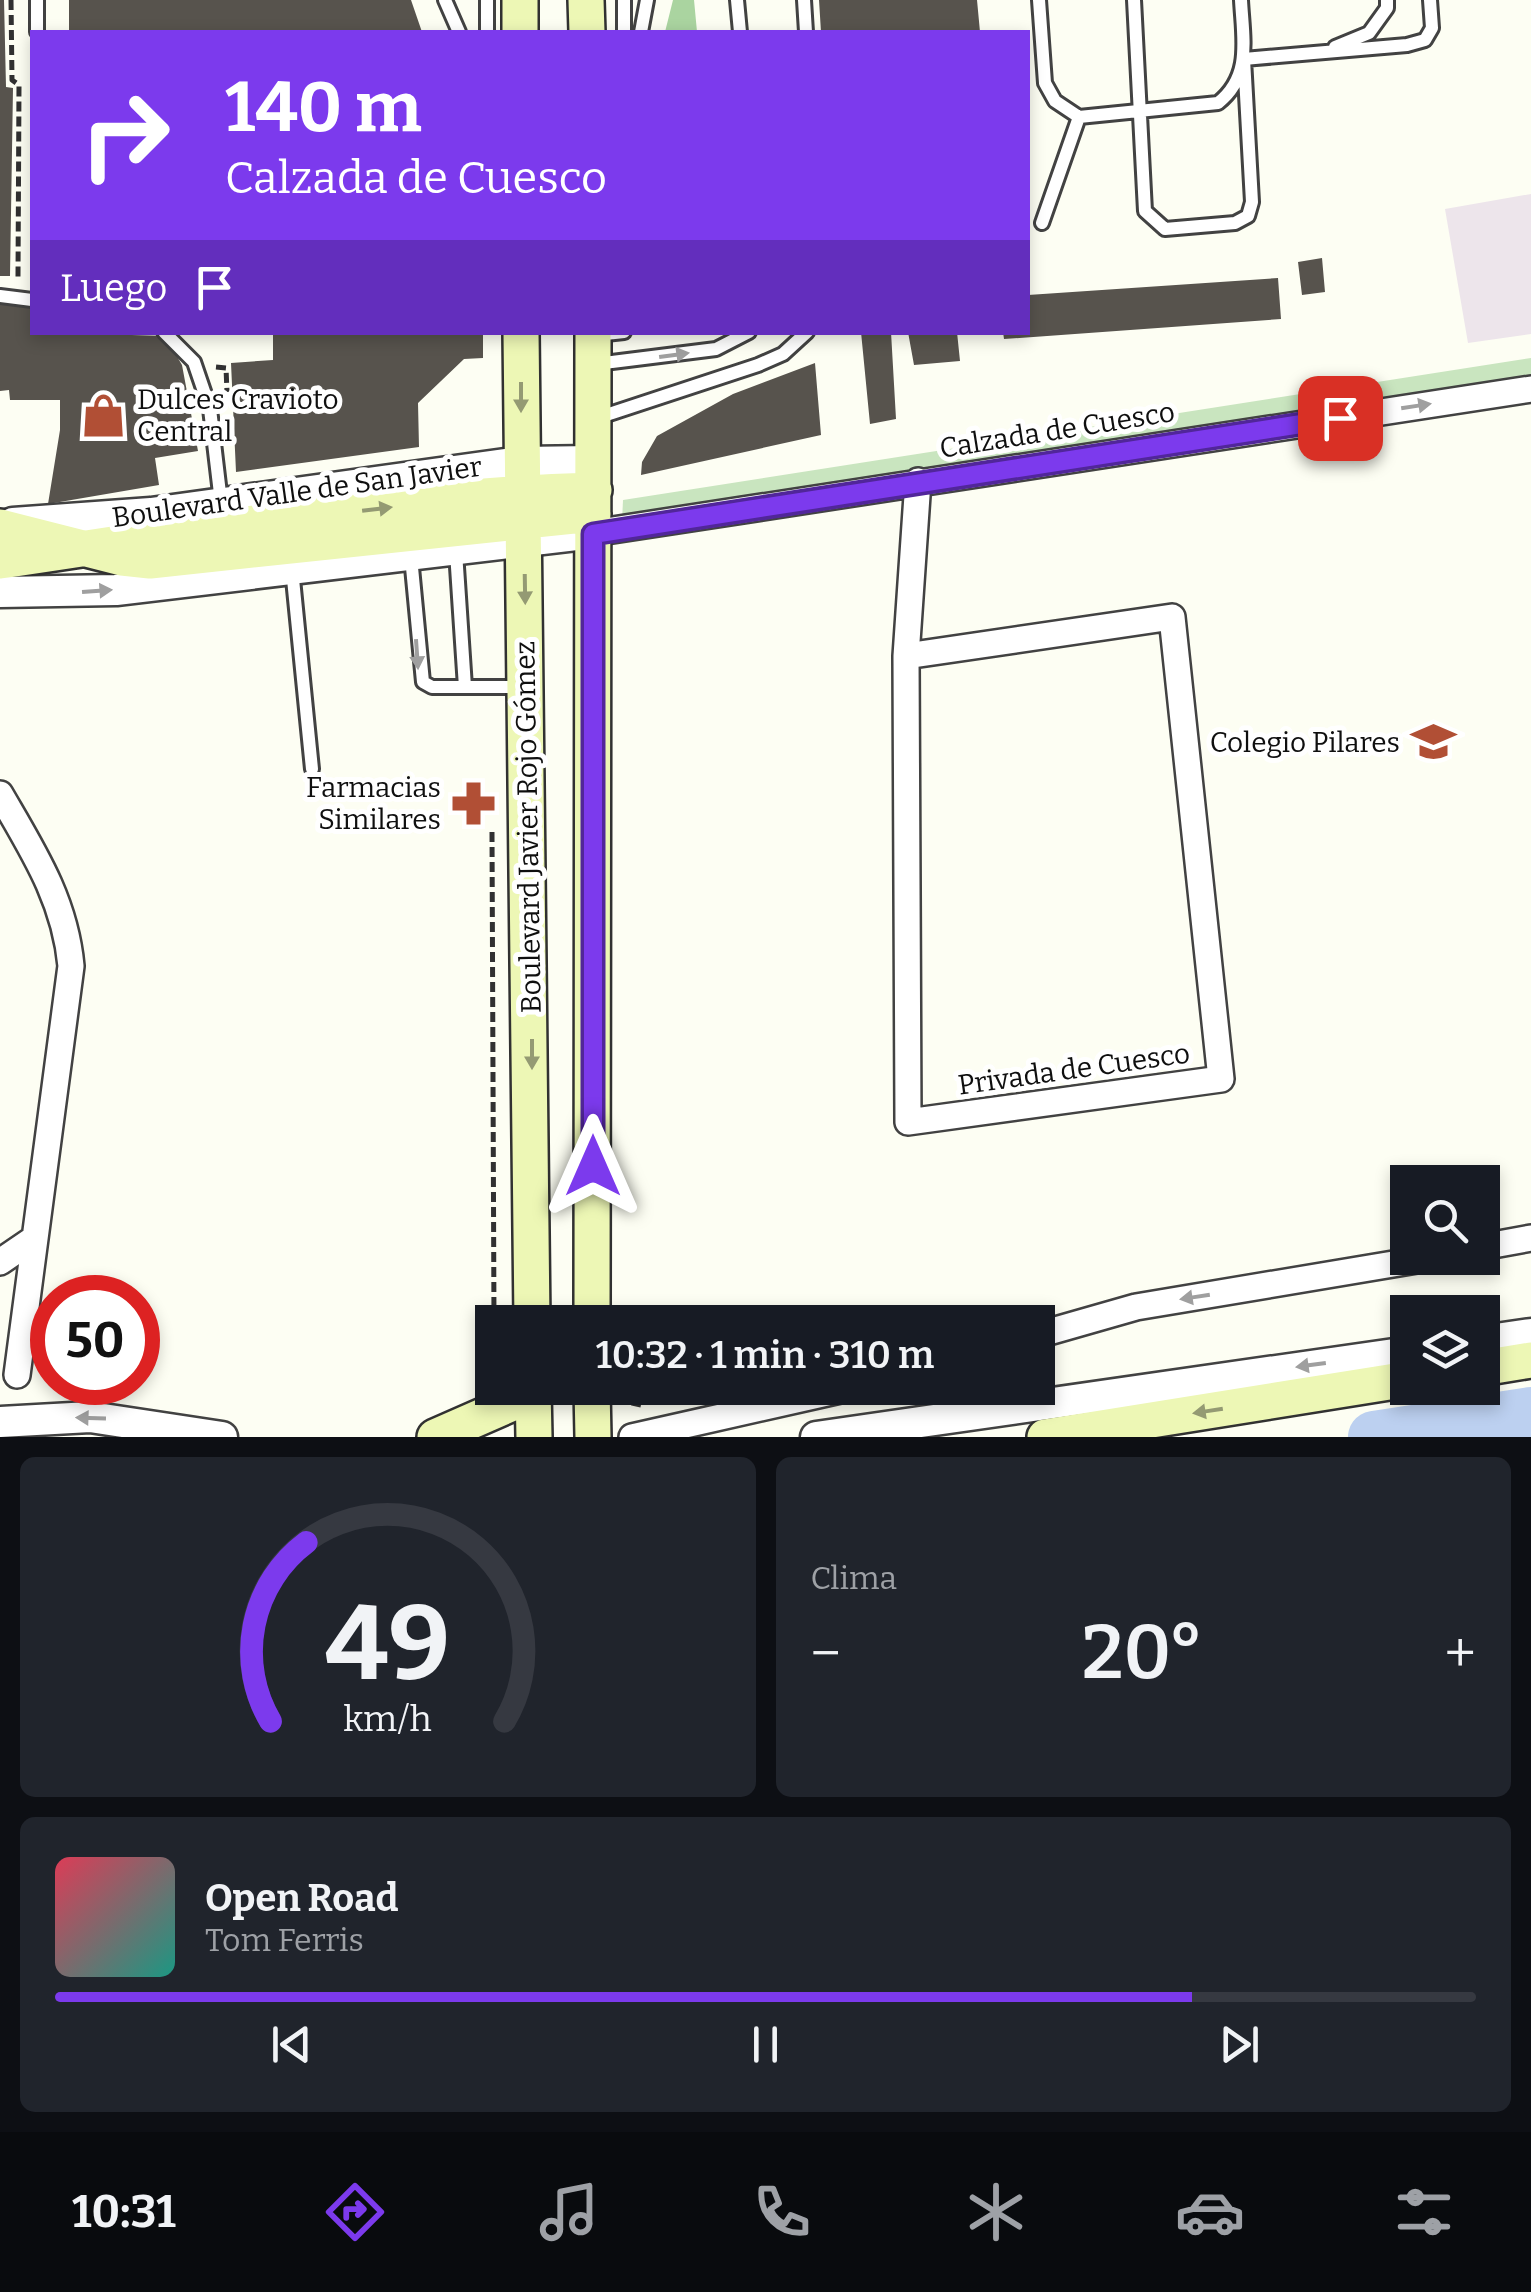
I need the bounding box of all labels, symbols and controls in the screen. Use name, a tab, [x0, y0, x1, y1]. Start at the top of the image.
text: 140 m	[225, 66, 422, 150]
icon: right	[60, 70, 190, 200]
text: Calzada de Cuesco	[225, 151, 607, 205]
icon: arrive	[187, 260, 242, 315]
text: Luego	[60, 265, 167, 311]
one-way arrow	[658, 346, 690, 362]
pin	[1298, 376, 1383, 461]
one-way arrow	[513, 382, 529, 414]
place label: Dulces Cravioto Central	[137, 383, 339, 448]
shop icon: Dulces Cravioto Central	[80, 391, 128, 439]
icon: arrive	[1313, 391, 1368, 446]
street label: Calzada de Cuesco	[937, 395, 1177, 465]
one-way arrow	[1401, 398, 1432, 413]
street label: Boulevard Valle de San Javier	[110, 450, 484, 534]
one-way arrow	[361, 501, 393, 517]
one-way arrow	[517, 573, 533, 605]
one-way arrow	[82, 583, 114, 599]
one-way arrow	[410, 638, 426, 670]
street label: Boulevard Javier Rojo Gómez	[508, 641, 548, 1013]
school or university icon: Colegio Pilares	[1409, 718, 1457, 766]
place label: Colegio Pilares	[1210, 726, 1400, 759]
place label: Farmacias Similares	[306, 771, 441, 836]
pharmacy icon: Farmacias Similares	[450, 779, 498, 827]
street label: Privada de Cuesco	[956, 1036, 1192, 1102]
one-way arrow	[524, 1038, 540, 1070]
position arrow	[541, 1114, 645, 1218]
map controls	[1390, 1165, 1500, 1405]
button: search	[1390, 1165, 1500, 1275]
speed limit sign: 50	[30, 1275, 160, 1405]
one-way arrow	[1179, 1290, 1210, 1305]
button: layers	[1390, 1295, 1500, 1405]
text: 10:32 · 1 min · 310 m	[596, 1332, 934, 1378]
one-way arrow	[1295, 1358, 1326, 1374]
one-way arrow	[1191, 1404, 1223, 1419]
one-way arrow	[75, 1410, 107, 1426]
text: Clima	[811, 1559, 897, 1597]
text: 49	[325, 1582, 450, 1707]
text: 20°	[1082, 1608, 1204, 1698]
text: −	[811, 1621, 841, 1687]
text: +	[1445, 1621, 1476, 1687]
text: km/h	[344, 1698, 432, 1740]
text: Open Road	[205, 1875, 398, 1921]
text: Tom Ferris	[205, 1921, 364, 1959]
icon: previous	[264, 2017, 319, 2072]
icon: pause	[738, 2017, 793, 2072]
icon: next	[1212, 2017, 1267, 2072]
icon: directions	[320, 2177, 390, 2247]
icon: music	[534, 2177, 604, 2247]
icon: phone	[747, 2177, 817, 2247]
icon: climate	[961, 2177, 1031, 2247]
icon: car	[1175, 2177, 1245, 2247]
icon: filters	[1389, 2177, 1459, 2247]
text: 10:31	[72, 2185, 176, 2239]

